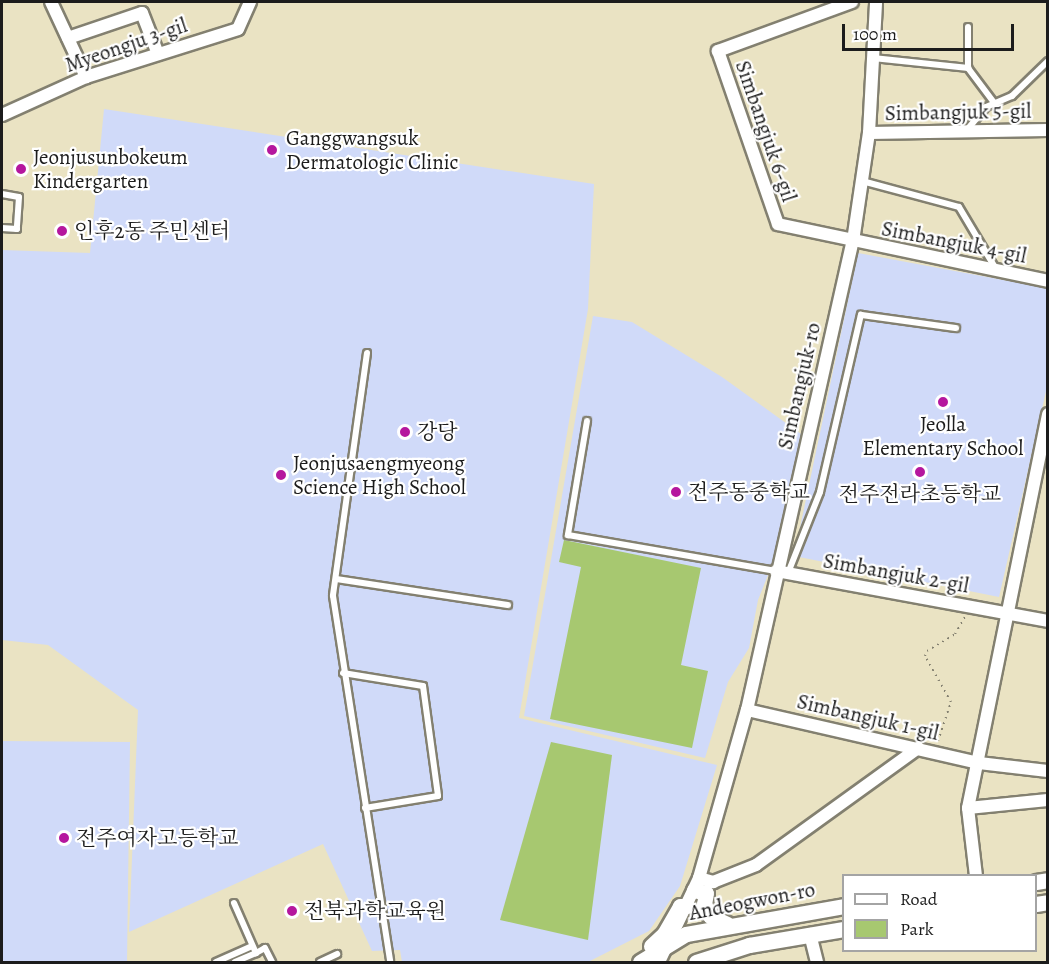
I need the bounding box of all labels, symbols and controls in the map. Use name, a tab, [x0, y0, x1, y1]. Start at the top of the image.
street label: Myeongju 3-gil	[62, 12, 190, 78]
scale bar	[845, 12, 1018, 50]
text: 100 m	[853, 22, 897, 46]
street label: Simbangjuk 6-gil	[730, 57, 802, 205]
street label: Simbangjuk 5-gil	[885, 98, 1031, 126]
place label: Ganggwangsuk Dermatologic Clinic	[286, 125, 458, 175]
marker: Ganggwangsuk Dermatologic Clinic	[263, 141, 281, 159]
place label: Jeonjusunbokeum Kindergarten	[33, 144, 188, 194]
marker: Jeonjusunbokeum Kindergarten	[14, 162, 28, 176]
street label: Simbangjuk 4-gil	[879, 216, 1029, 268]
place label: 인후2동 주민센터	[74, 218, 230, 244]
marker: 인후2동 주민센터	[55, 224, 69, 238]
street label: Simbangjuk-ro	[772, 320, 826, 452]
marker: Jeolla Elementary School	[936, 395, 950, 409]
place label: Jeolla Elementary School	[863, 411, 1023, 461]
place label: 강당	[417, 419, 458, 445]
marker: 강당	[398, 425, 412, 439]
place label: Jeonjusaengmyeong Science High School	[293, 450, 466, 500]
marker: 전주전라초등학교	[913, 465, 927, 479]
marker: Jeonjusaengmyeong Science High School	[274, 468, 288, 482]
place label: 전주동중학교	[688, 479, 810, 505]
place label: 전주전라초등학교	[839, 481, 1001, 507]
marker: 전주동중학교	[669, 485, 683, 499]
street label: Simbangjuk 2-gil	[821, 548, 971, 598]
street label: Simbangjuk 1-gil	[795, 688, 941, 746]
place label: 전주여자고등학교	[76, 825, 238, 851]
marker: 전주여자고등학교	[57, 831, 71, 845]
legend	[842, 874, 1037, 952]
street label: Andeogwon-ro	[687, 876, 817, 926]
text: Road	[900, 887, 937, 911]
place label: 전북과학교육원	[304, 898, 446, 924]
marker: 전북과학교육원	[285, 904, 299, 918]
text: Park	[900, 917, 934, 941]

